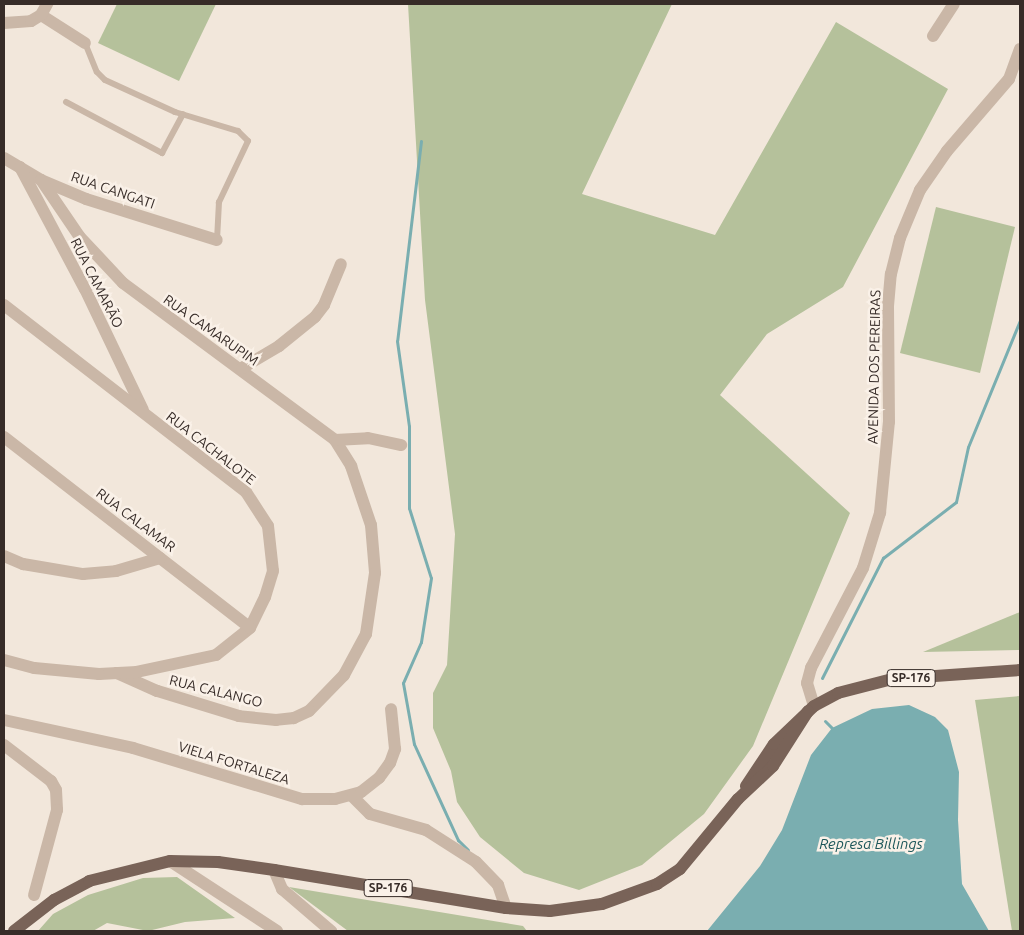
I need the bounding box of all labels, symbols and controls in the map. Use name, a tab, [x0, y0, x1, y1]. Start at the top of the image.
street label: RUA CANGATI	[69, 168, 157, 212]
street label: RUA CAMARÃO	[67, 235, 127, 331]
street label: AVENIDA DOS PEREIRAS	[864, 290, 884, 444]
street label: RUA CAMARUPIM	[160, 291, 262, 369]
street label: RUA CACHALOTE	[163, 408, 259, 488]
street label: RUA CALAMAR	[93, 485, 179, 555]
road number: SP-176	[886, 668, 936, 688]
street label: RUA CALANGO	[168, 671, 264, 711]
street label: VIELA FORTALEZA	[176, 738, 292, 788]
water label: Represa Billings	[819, 835, 923, 853]
road number: SP-176	[363, 878, 413, 898]

